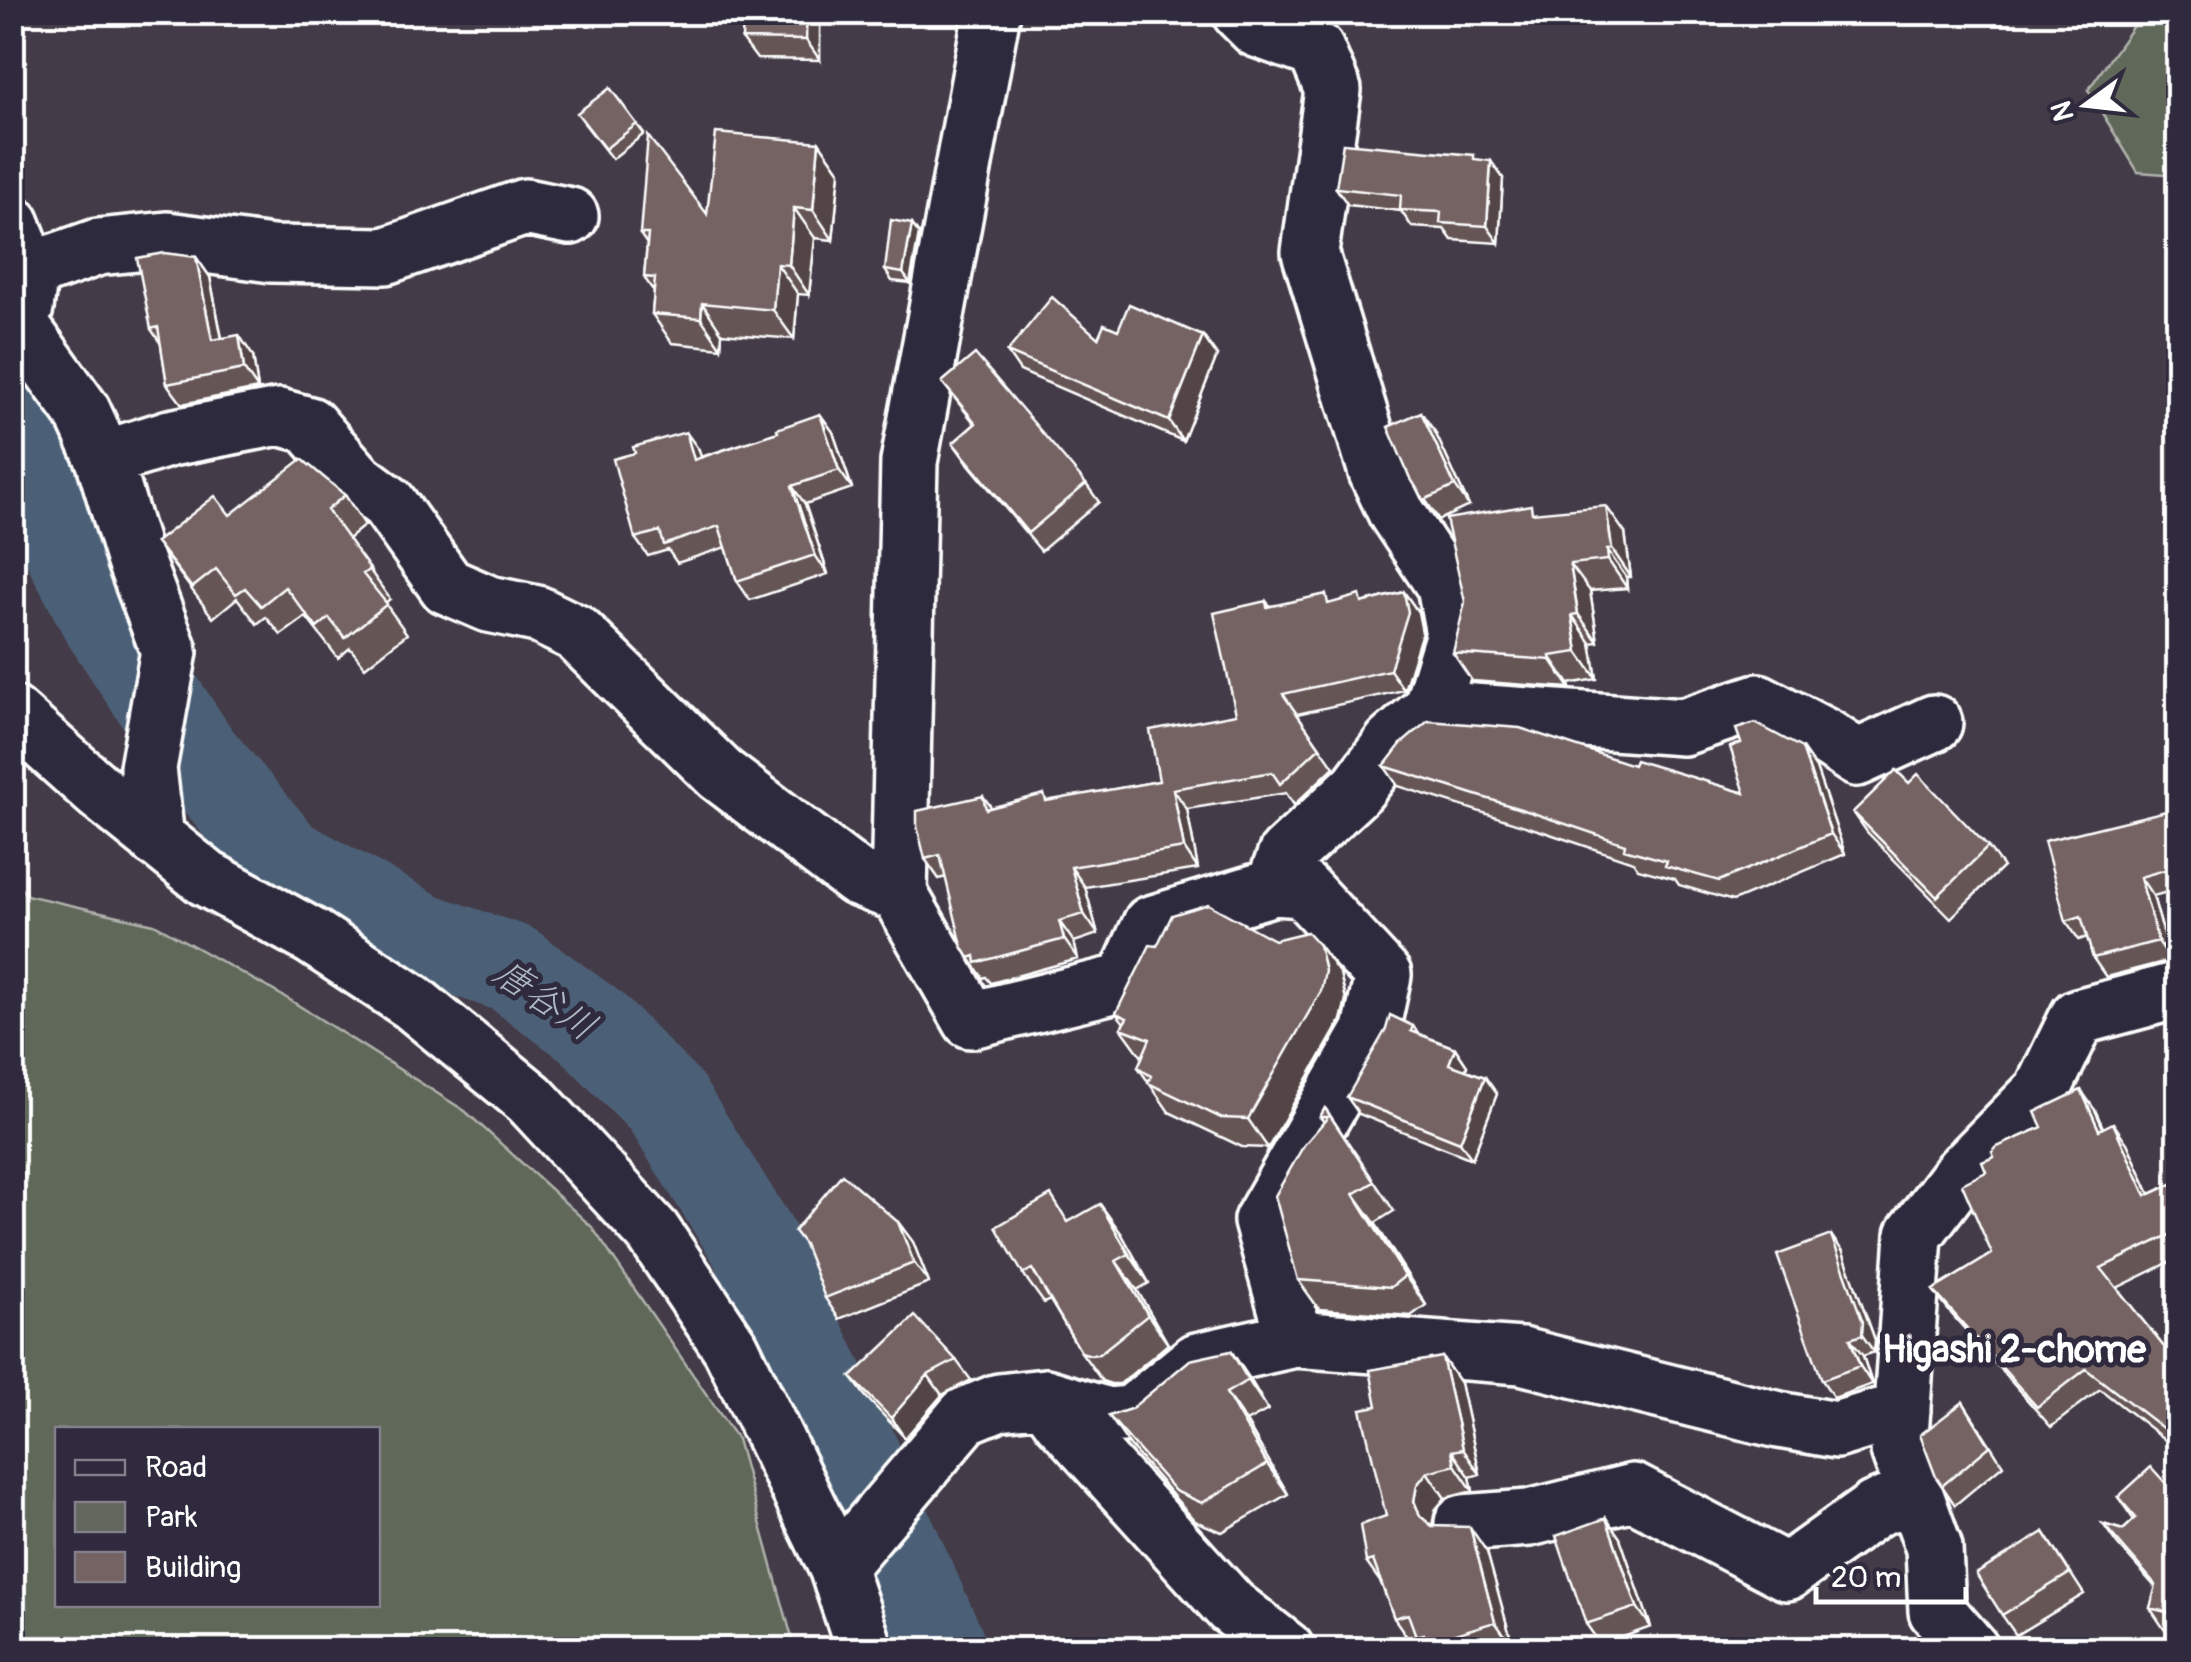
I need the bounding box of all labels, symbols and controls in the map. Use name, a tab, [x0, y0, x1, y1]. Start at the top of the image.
north arrow	[2036, 55, 2136, 155]
text: N	[2044, 97, 2083, 125]
water label: 唐谷川	[484, 948, 606, 1052]
district label: Higashi 2-chome	[1882, 1326, 2147, 1374]
legend	[55, 1427, 380, 1607]
text: Road	[145, 1449, 207, 1486]
text: Park	[145, 1499, 198, 1536]
scale bar	[1816, 1542, 1966, 1604]
text: Building	[145, 1549, 241, 1586]
text: 20 m	[1831, 1559, 1901, 1596]

